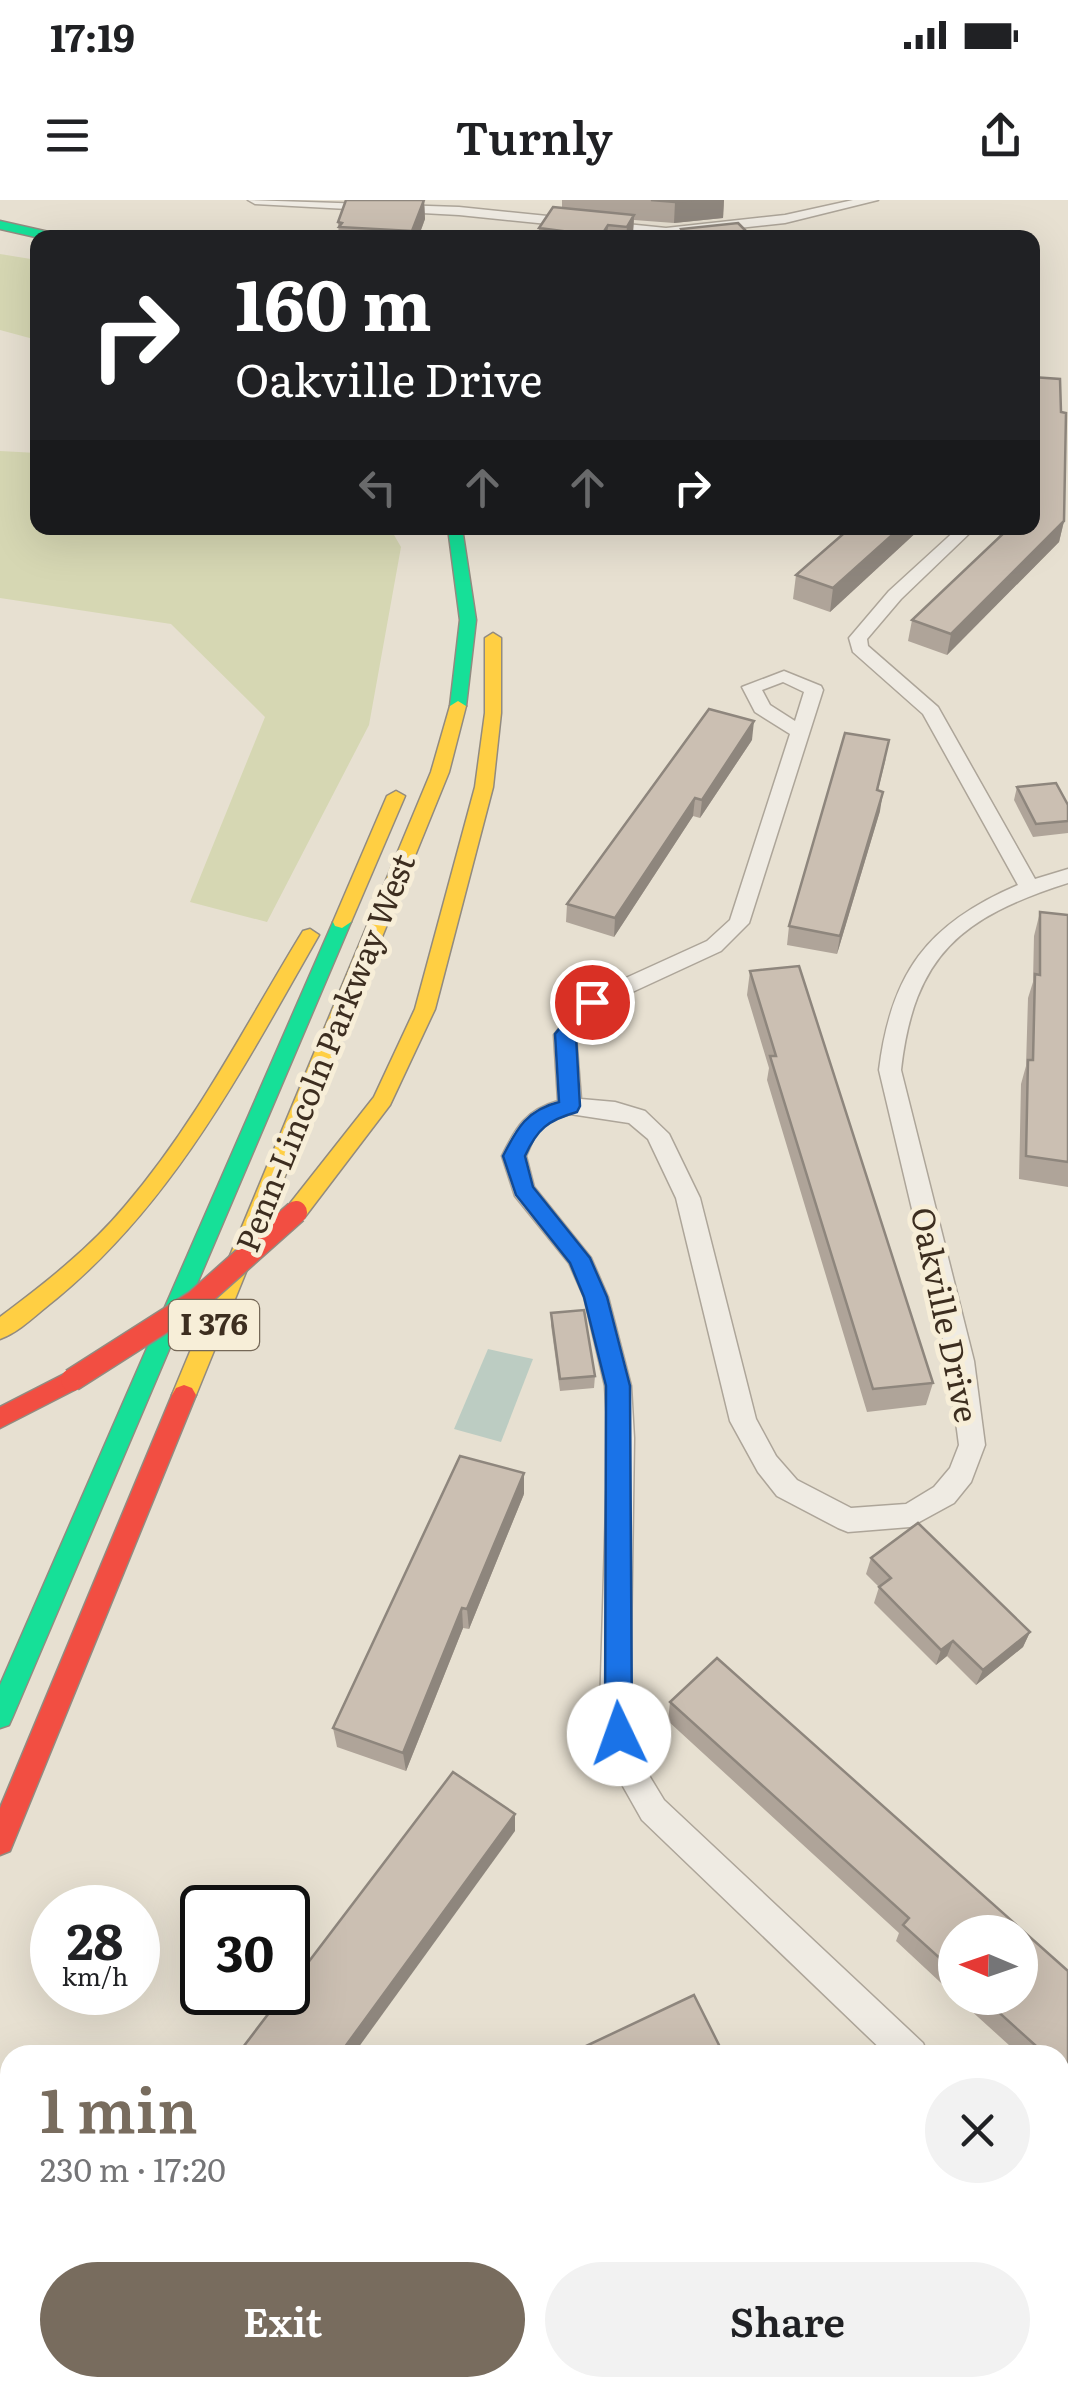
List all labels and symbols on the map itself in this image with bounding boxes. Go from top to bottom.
street label: Penn-Lincoln Parkway West [221,845,425,1258]
pin [550,960,635,1045]
street label: Oakville Drive [901,1202,993,1426]
road number: I 376 [169,1300,259,1350]
position arrow [567,1682,671,1786]
speed limit sign: 30 [180,1885,310,2015]
north arrow [938,1915,1038,2015]

